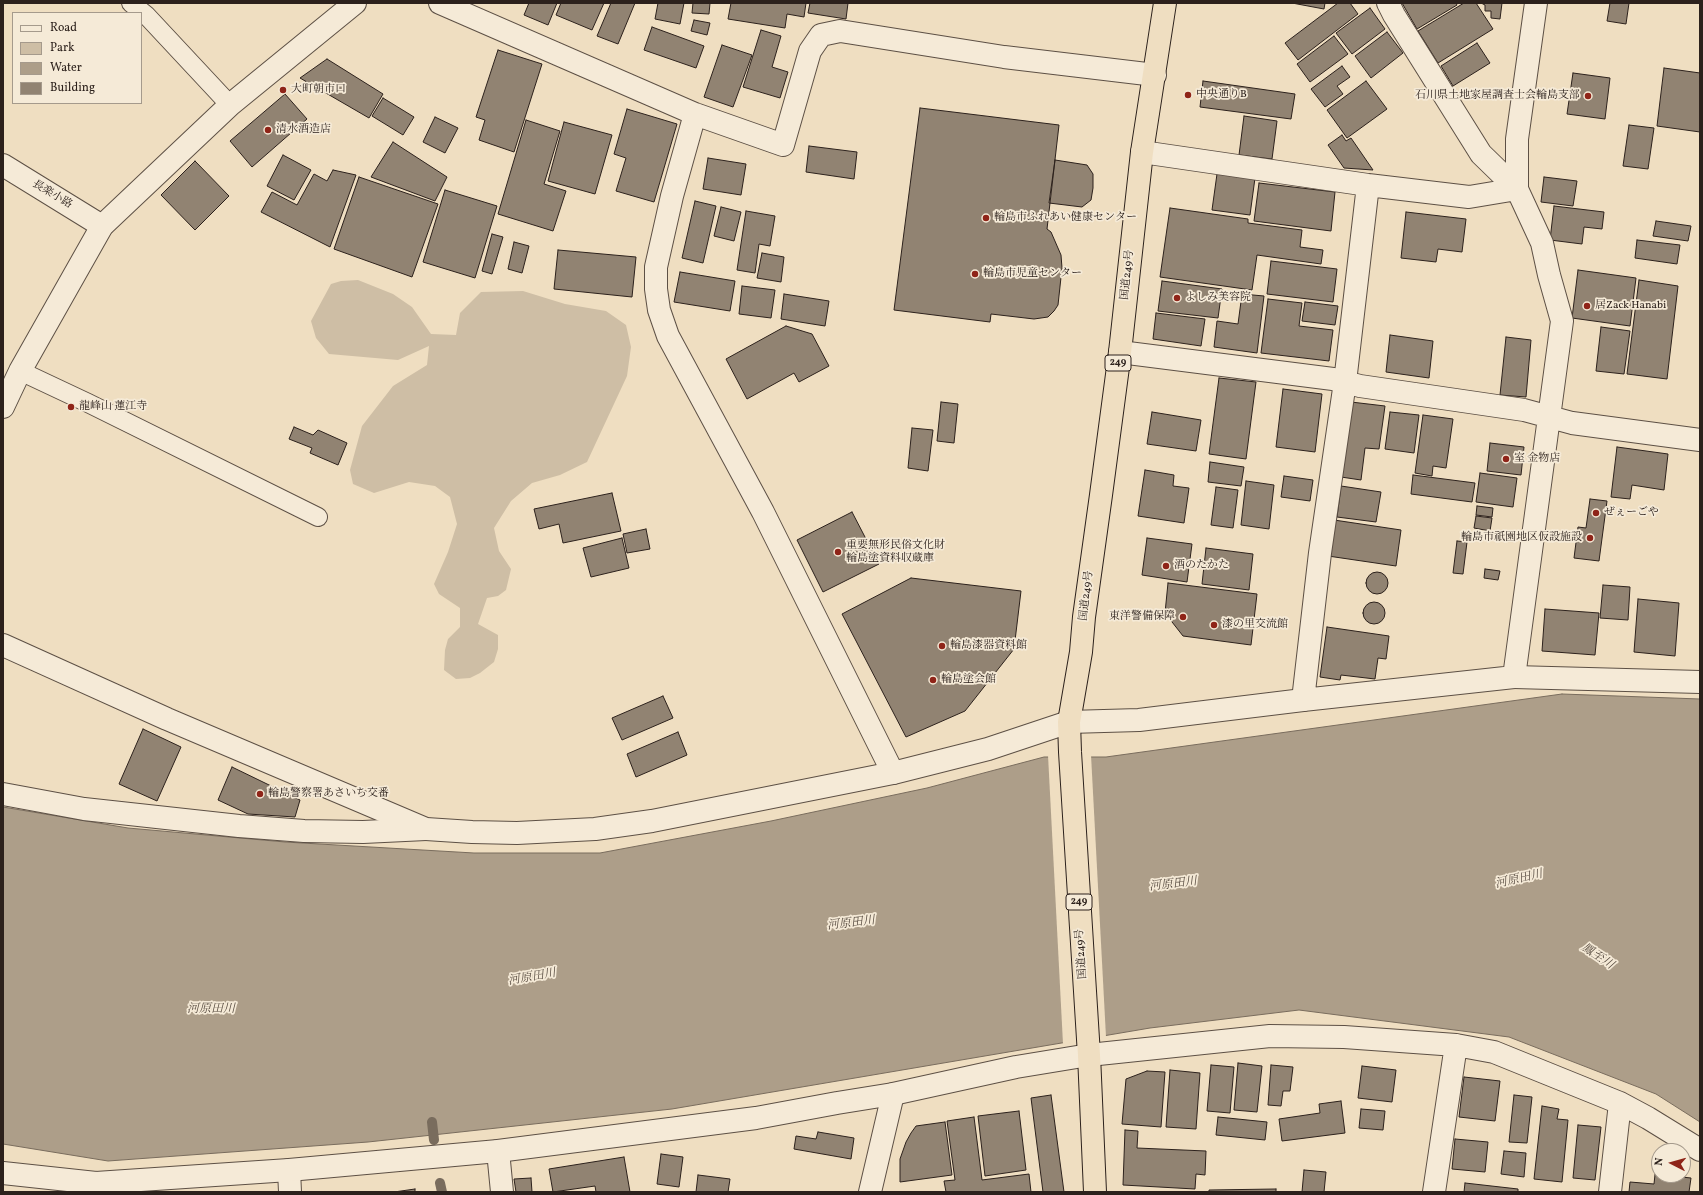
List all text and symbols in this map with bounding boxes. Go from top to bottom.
legend [12,12,142,104]
text: Road [50,20,77,36]
text: Park [50,40,75,56]
text: Water [50,60,82,76]
text: Building [50,80,95,96]
place label: 大町朝市口 [291,83,346,97]
marker: 大町朝市口 [278,85,288,95]
place label: 中央通りB [1196,88,1247,102]
place label: 石川県土地家屋調査士会輪島支部 [1415,89,1580,103]
marker: 中央通りB [1183,90,1193,100]
marker: 石川県土地家屋調査士会輪島支部 [1583,91,1593,101]
place label: 清水酒造店 [276,123,331,137]
marker: 清水酒造店 [263,125,273,135]
street label: 長楽小路 [30,178,74,212]
place label: 輪島市ふれあい健康センター [994,211,1137,225]
marker: 輪島市ふれあい健康センター [981,213,991,223]
street label: 国道249号 [1119,249,1137,301]
place label: 輪島市児童センター [983,267,1082,281]
marker: 輪島市児童センター [970,269,980,279]
place label: よしみ美容院 [1185,291,1251,305]
marker: よしみ美容院 [1172,293,1182,303]
place label: 居Zack Hanabi [1595,299,1666,313]
marker: 居Zack Hanabi [1582,301,1592,311]
road number: 249 [1105,355,1131,371]
place label: 龍峰山 蓮江寺 [79,400,147,414]
marker: 龍峰山 蓮江寺 [66,402,76,412]
place label: 室 金物店 [1514,452,1560,466]
marker: 室 金物店 [1501,454,1511,464]
place label: ぜぇーごや [1604,506,1659,520]
marker: ぜぇーごや [1591,508,1601,518]
place label: 輪島市祇園地区仮設施設 [1461,531,1582,545]
marker: 輪島市祇園地区仮設施設 [1585,533,1595,543]
place label: 重要無形民俗文化財 輪島塗資料収蔵庫 [846,539,945,565]
marker: 重要無形民俗文化財 輪島塗資料収蔵庫 [833,547,843,557]
place label: 酒のたかた [1174,559,1229,573]
marker: 酒のたかた [1161,561,1171,571]
street label: 国道249号 [1077,570,1097,622]
place label: 東洋警備保障 [1109,610,1175,624]
marker: 東洋警備保障 [1178,612,1188,622]
place label: 漆の里交流館 [1222,618,1288,632]
marker: 漆の里交流館 [1209,620,1219,630]
place label: 輪島漆器資料館 [950,639,1027,653]
marker: 輪島漆器資料館 [937,641,947,651]
place label: 輪島塗会館 [941,673,996,687]
marker: 輪島塗会館 [928,675,938,685]
place label: 輪島警察署あさいち交番 [268,787,389,801]
marker: 輪島警察署あさいち交番 [255,789,265,799]
water label: 河原田川 [1494,868,1544,892]
water label: 河原田川 [1148,875,1198,895]
road number: 249 [1066,894,1092,910]
water label: 河原田川 [826,914,876,934]
street label: 国道249号 [1074,928,1090,980]
water label: 鳳至川 [1578,941,1616,973]
water label: 河原田川 [507,967,557,989]
water label: 河原田川 [187,1003,235,1017]
north arrow [1651,1143,1691,1183]
text: N [1652,1157,1667,1167]

